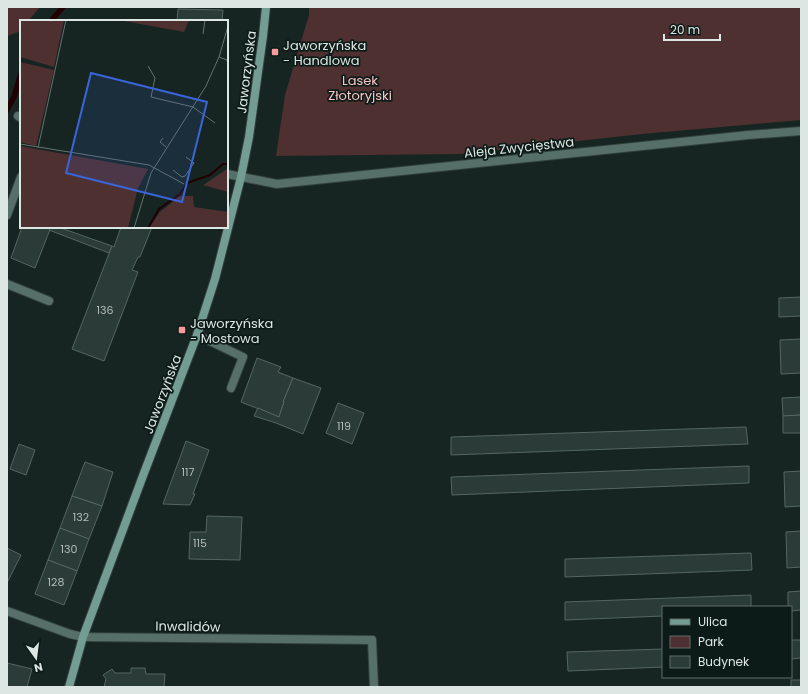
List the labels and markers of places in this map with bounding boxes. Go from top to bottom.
place label: Jaworzyńska - Handlowa [283,36,366,70]
marker: Jaworzyńska - Handlowa [270,47,280,57]
place label: Jaworzyńska - Mostowa [190,314,273,348]
marker: Jaworzyńska - Mostowa [177,325,187,335]

